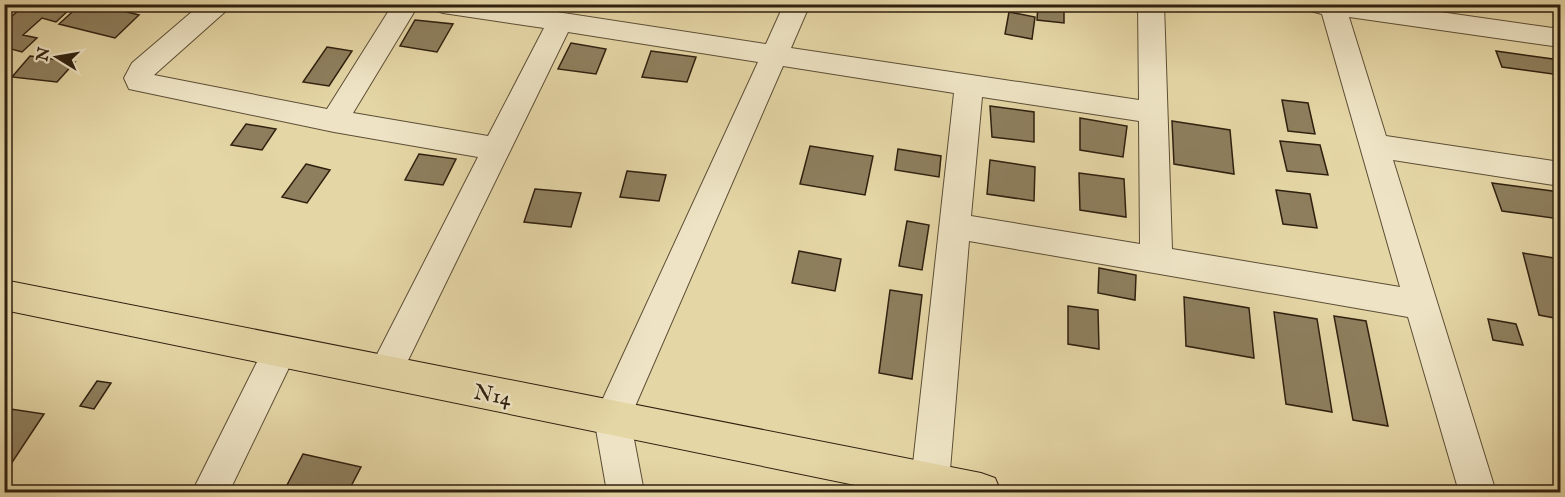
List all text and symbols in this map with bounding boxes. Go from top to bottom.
north arrow [27,27,87,87]
text: N [33,46,55,64]
street label: N14 [471,379,514,413]

